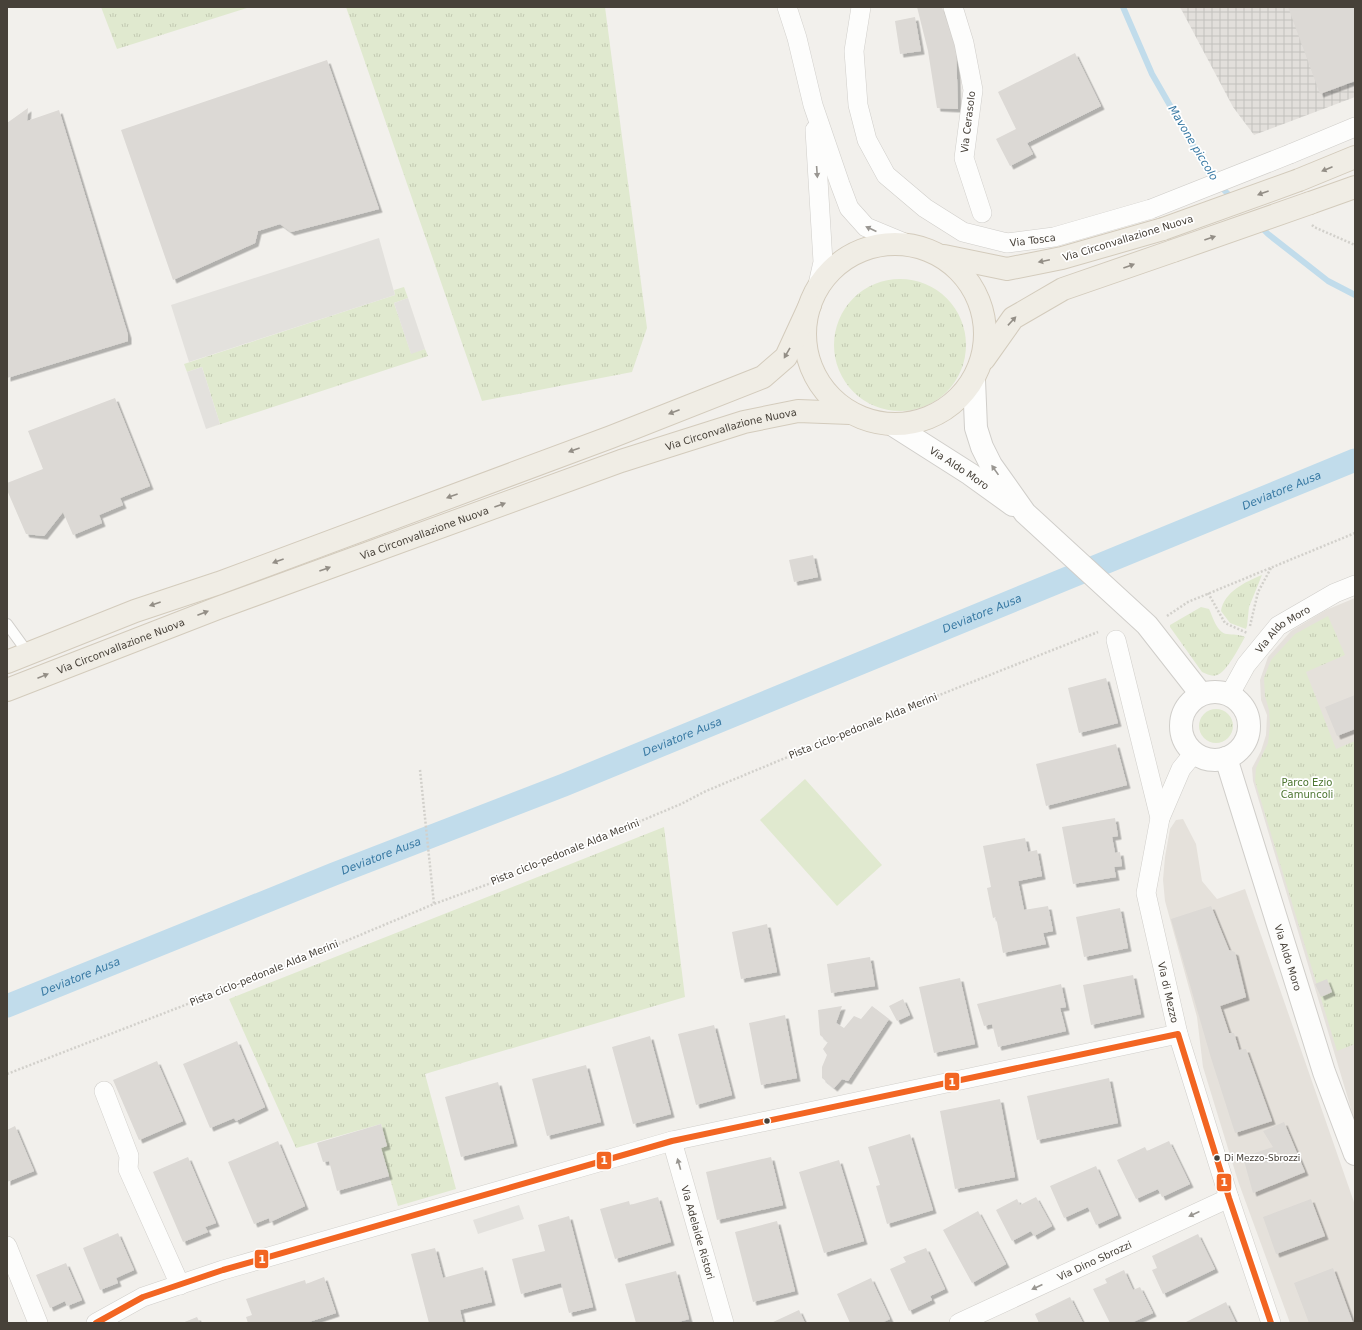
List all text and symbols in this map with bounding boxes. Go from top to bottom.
street label: Via Cerasolo [959,90,977,154]
water label: Mavone piccolo [1165,103,1221,183]
one-way arrow [814,166,821,178]
one-way arrow [1321,166,1333,172]
one-way arrow [1256,191,1268,197]
street label: Via Circonvallazione Nuova [1061,213,1195,263]
one-way arrow [866,226,877,232]
street label: Via Tosca [1009,231,1056,248]
one-way arrow [1204,235,1216,241]
one-way arrow [1038,259,1050,265]
one-way arrow [1123,263,1135,269]
one-way arrow [1008,316,1017,326]
one-way arrow [783,347,790,359]
street label: Via Circonvallazione Nuova [664,406,798,452]
one-way arrow [667,409,679,415]
street label: Via Aldo Moro [928,444,991,491]
one-way arrow [568,448,580,454]
one-way arrow [991,465,999,475]
water label: Deviatore Ausa [1240,468,1323,512]
one-way arrow [446,493,458,499]
one-way arrow [495,502,507,508]
street label: Via Circonvallazione Nuova [359,504,490,561]
one-way arrow [271,558,283,564]
one-way arrow [320,565,332,571]
water label: Deviatore Ausa [940,591,1024,635]
one-way arrow [149,602,161,608]
street label: Via Aldo Moro [1253,603,1312,655]
one-way arrow [198,610,210,616]
street label: Via Circonvallazione Nuova [55,616,186,676]
one-way arrow [38,672,50,678]
street label: Pista ciclo-pedonale Alda Merini [787,691,939,761]
water label: Deviatore Ausa [641,714,724,759]
park label: Parco Ezio Camuncoli [1281,777,1333,800]
street label: Pista ciclo-pedonale Alda Merini [489,817,641,887]
water label: Deviatore Ausa [339,834,423,877]
street label: Via Aldo Moro [1273,923,1304,992]
street label: Pista ciclo-pedonale Alda Merini [188,938,340,1008]
water label: Deviatore Ausa [39,954,122,998]
street label: Via di Mezzo [1156,961,1181,1024]
line badge: 1 [944,1072,960,1091]
text: 1 [948,1076,956,1089]
unlabelled marker [762,1116,772,1126]
line badge: 1 [596,1151,612,1170]
marker: Di Mezzo-Sbrozzi [1212,1153,1222,1163]
place label: Di Mezzo-Sbrozzi [1224,1153,1300,1163]
text: 1 [600,1154,608,1167]
one-way arrow [676,1158,682,1170]
line badge: 1 [1216,1173,1232,1192]
text: 1 [1220,1176,1228,1189]
street label: Via Adelaide Ristori [679,1184,717,1281]
one-way arrow [1188,1211,1199,1217]
street label: Via Dino Sbrozzi [1055,1238,1133,1282]
line badge: 1 [254,1249,269,1269]
text: 1 [258,1253,266,1266]
one-way arrow [1032,1284,1043,1290]

